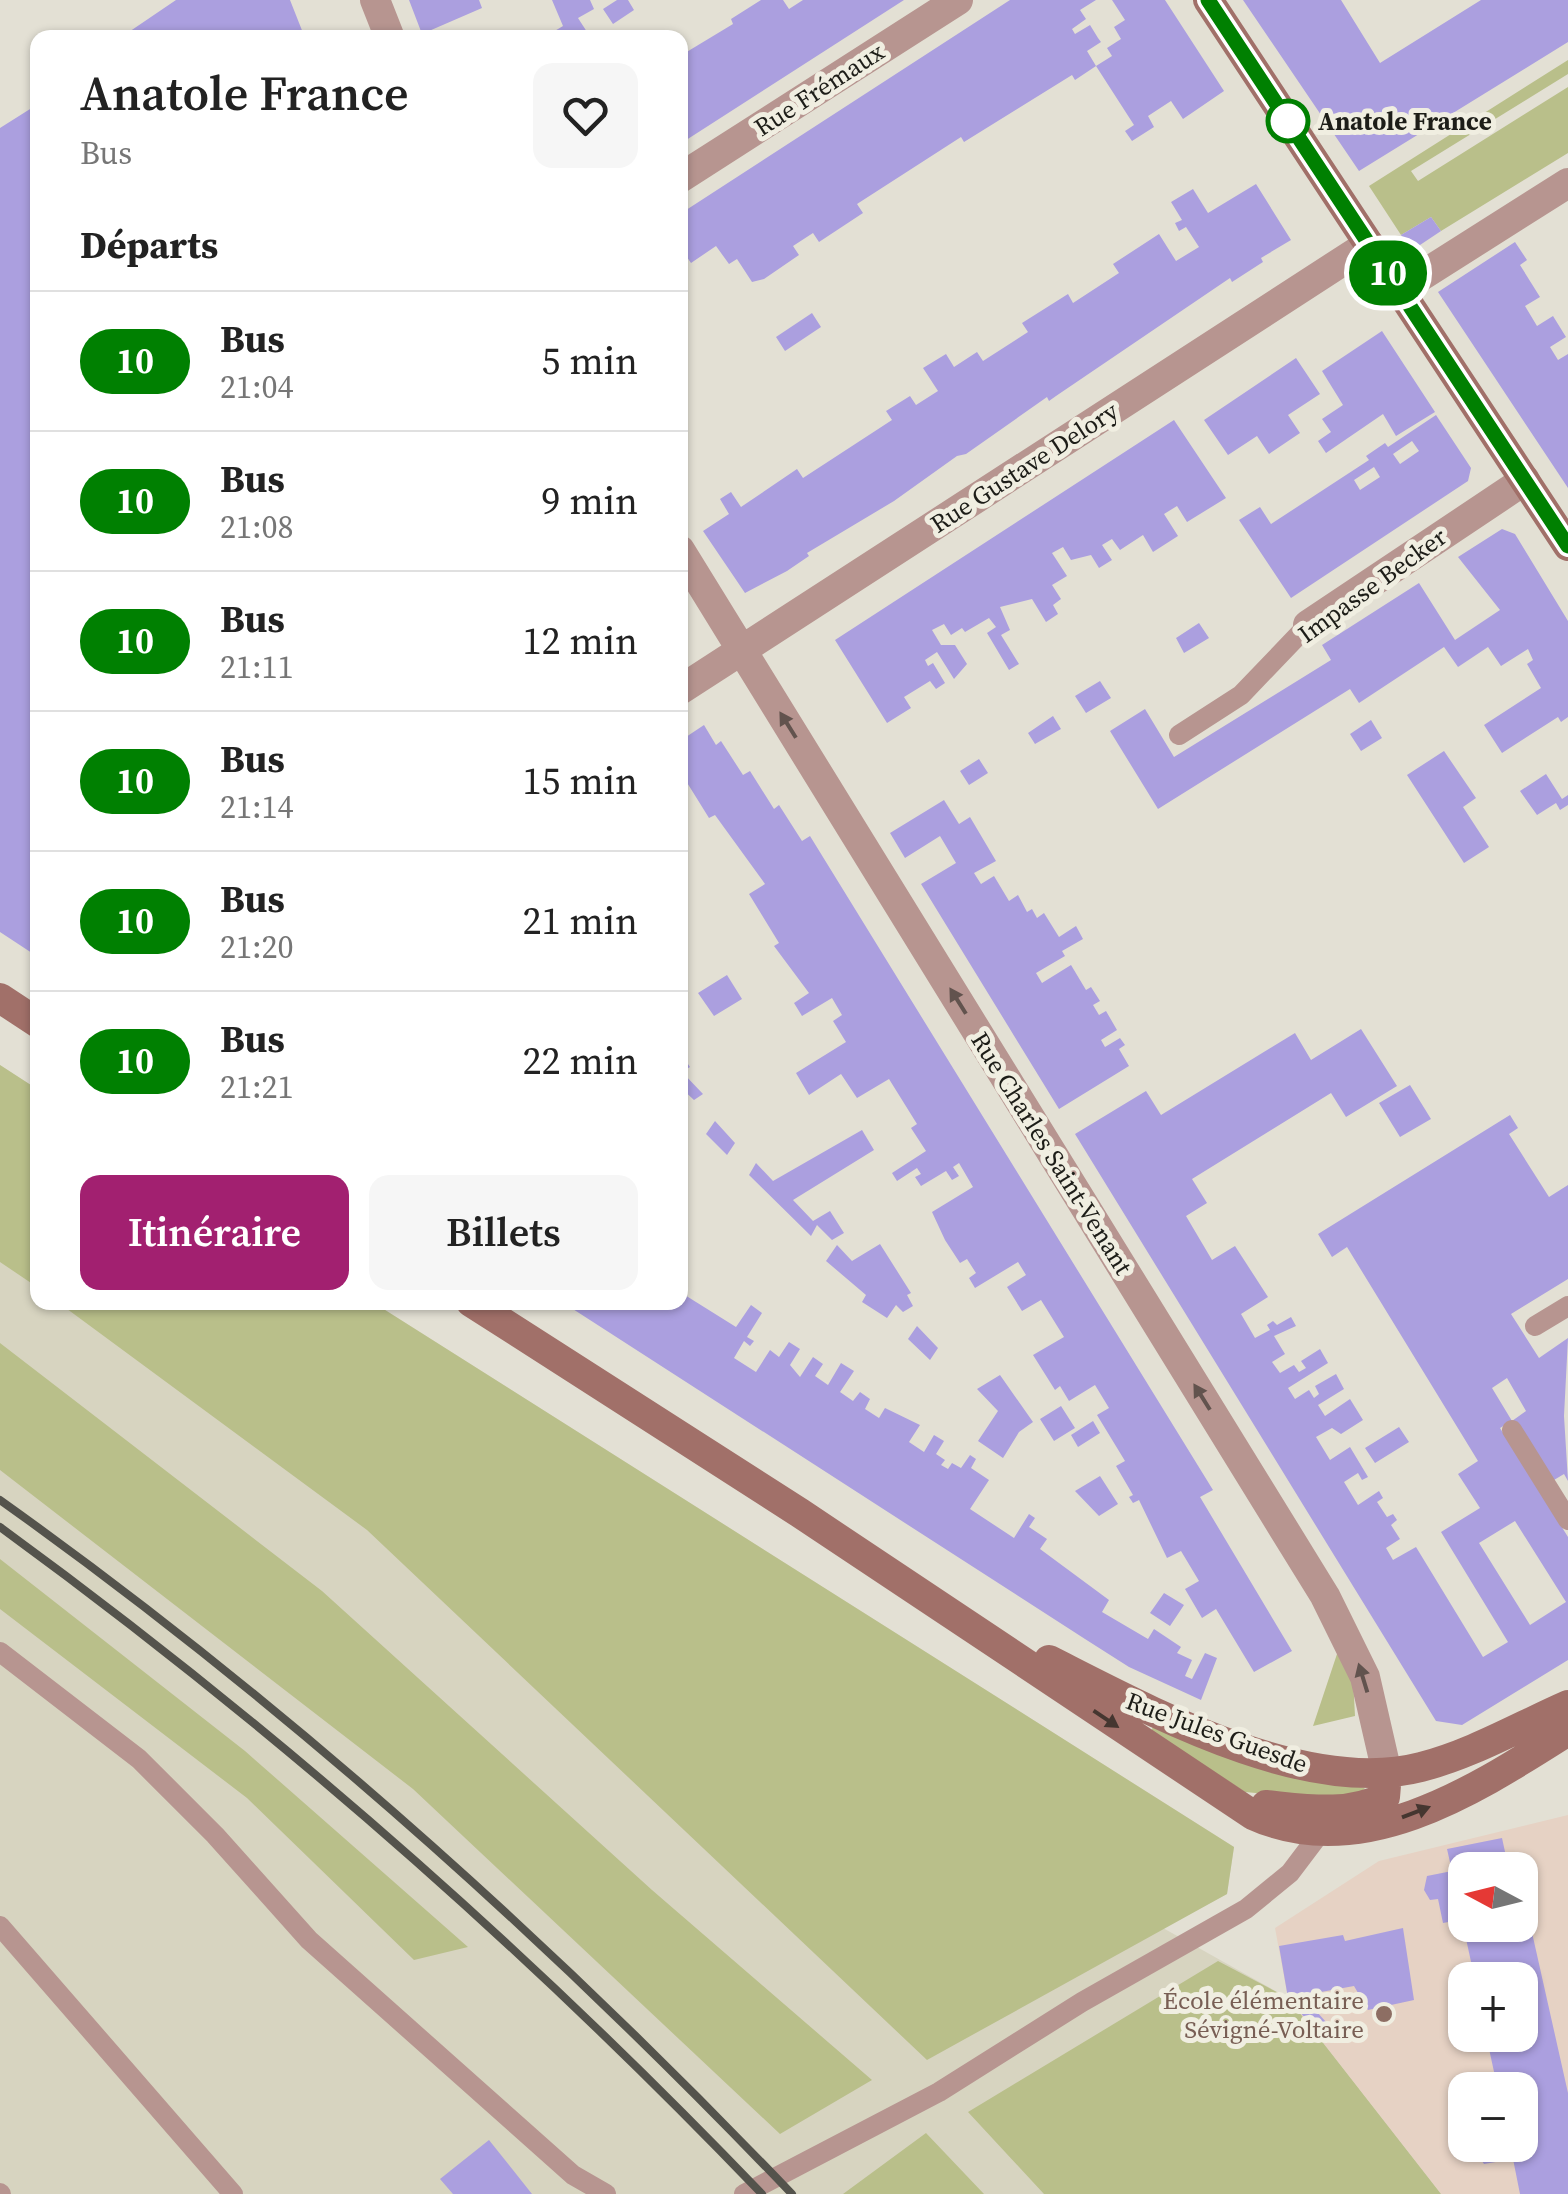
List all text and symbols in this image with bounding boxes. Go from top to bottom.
street label: Rue Frémaux [747,34,891,144]
text: Anatole France [80,60,409,126]
button: heart [533,63,638,168]
marker: Anatole France [1267,100,1309,142]
place label: Anatole France [1318,104,1492,138]
text: Bus [80,131,132,175]
text: Départs [80,219,218,271]
line badge: 10 [1343,240,1433,306]
text: 10 [1369,249,1407,297]
text: Bus [220,313,285,365]
text: 5 min [542,335,638,387]
text: 10 [116,337,154,385]
text: 21:04 [220,365,294,409]
street label: Rue Gustave Delory [924,393,1125,540]
text: Bus [220,453,285,505]
text: 9 min [542,475,638,527]
text: 10 [116,477,154,525]
text: 21:08 [220,505,294,549]
street label: Impasse Becker [1291,519,1453,650]
text: Bus [220,593,285,645]
text: 12 min [523,615,638,667]
text: 10 [116,617,154,665]
text: 21:11 [220,645,294,689]
one-way arrow [779,711,797,739]
text: Bus [220,733,285,785]
text: 15 min [523,755,638,807]
text: 10 [116,757,154,805]
text: 21:14 [220,785,294,829]
text: Bus [220,873,285,925]
text: 21 min [523,895,638,947]
text: 10 [116,897,154,945]
text: 21:20 [220,925,294,969]
one-way arrow [950,987,967,1015]
text: Bus [220,1013,285,1065]
street label: Rue Charles Saint-Venant [963,1025,1141,1282]
text: 22 min [523,1035,638,1087]
text: 10 [116,1037,154,1085]
text: 21:21 [220,1065,294,1109]
button: Itinéraire [80,1175,349,1290]
button: Billets [369,1175,638,1290]
one-way arrow [1194,1383,1212,1411]
one-way arrow [1355,1663,1370,1693]
street label: Rue Jules Guesde [1122,1683,1312,1781]
one-way arrow [1093,1709,1120,1728]
one-way arrow [1401,1804,1431,1820]
north arrow [1448,1852,1538,1942]
map controls [1448,1852,1538,2162]
button: + [1448,1962,1538,2052]
place label: École élémentaire Sévigné-Voltaire [1163,1983,1364,2046]
marker: École élémentaire Sévigné-Voltaire [1373,2003,1395,2025]
button: − [1448,2072,1538,2162]

